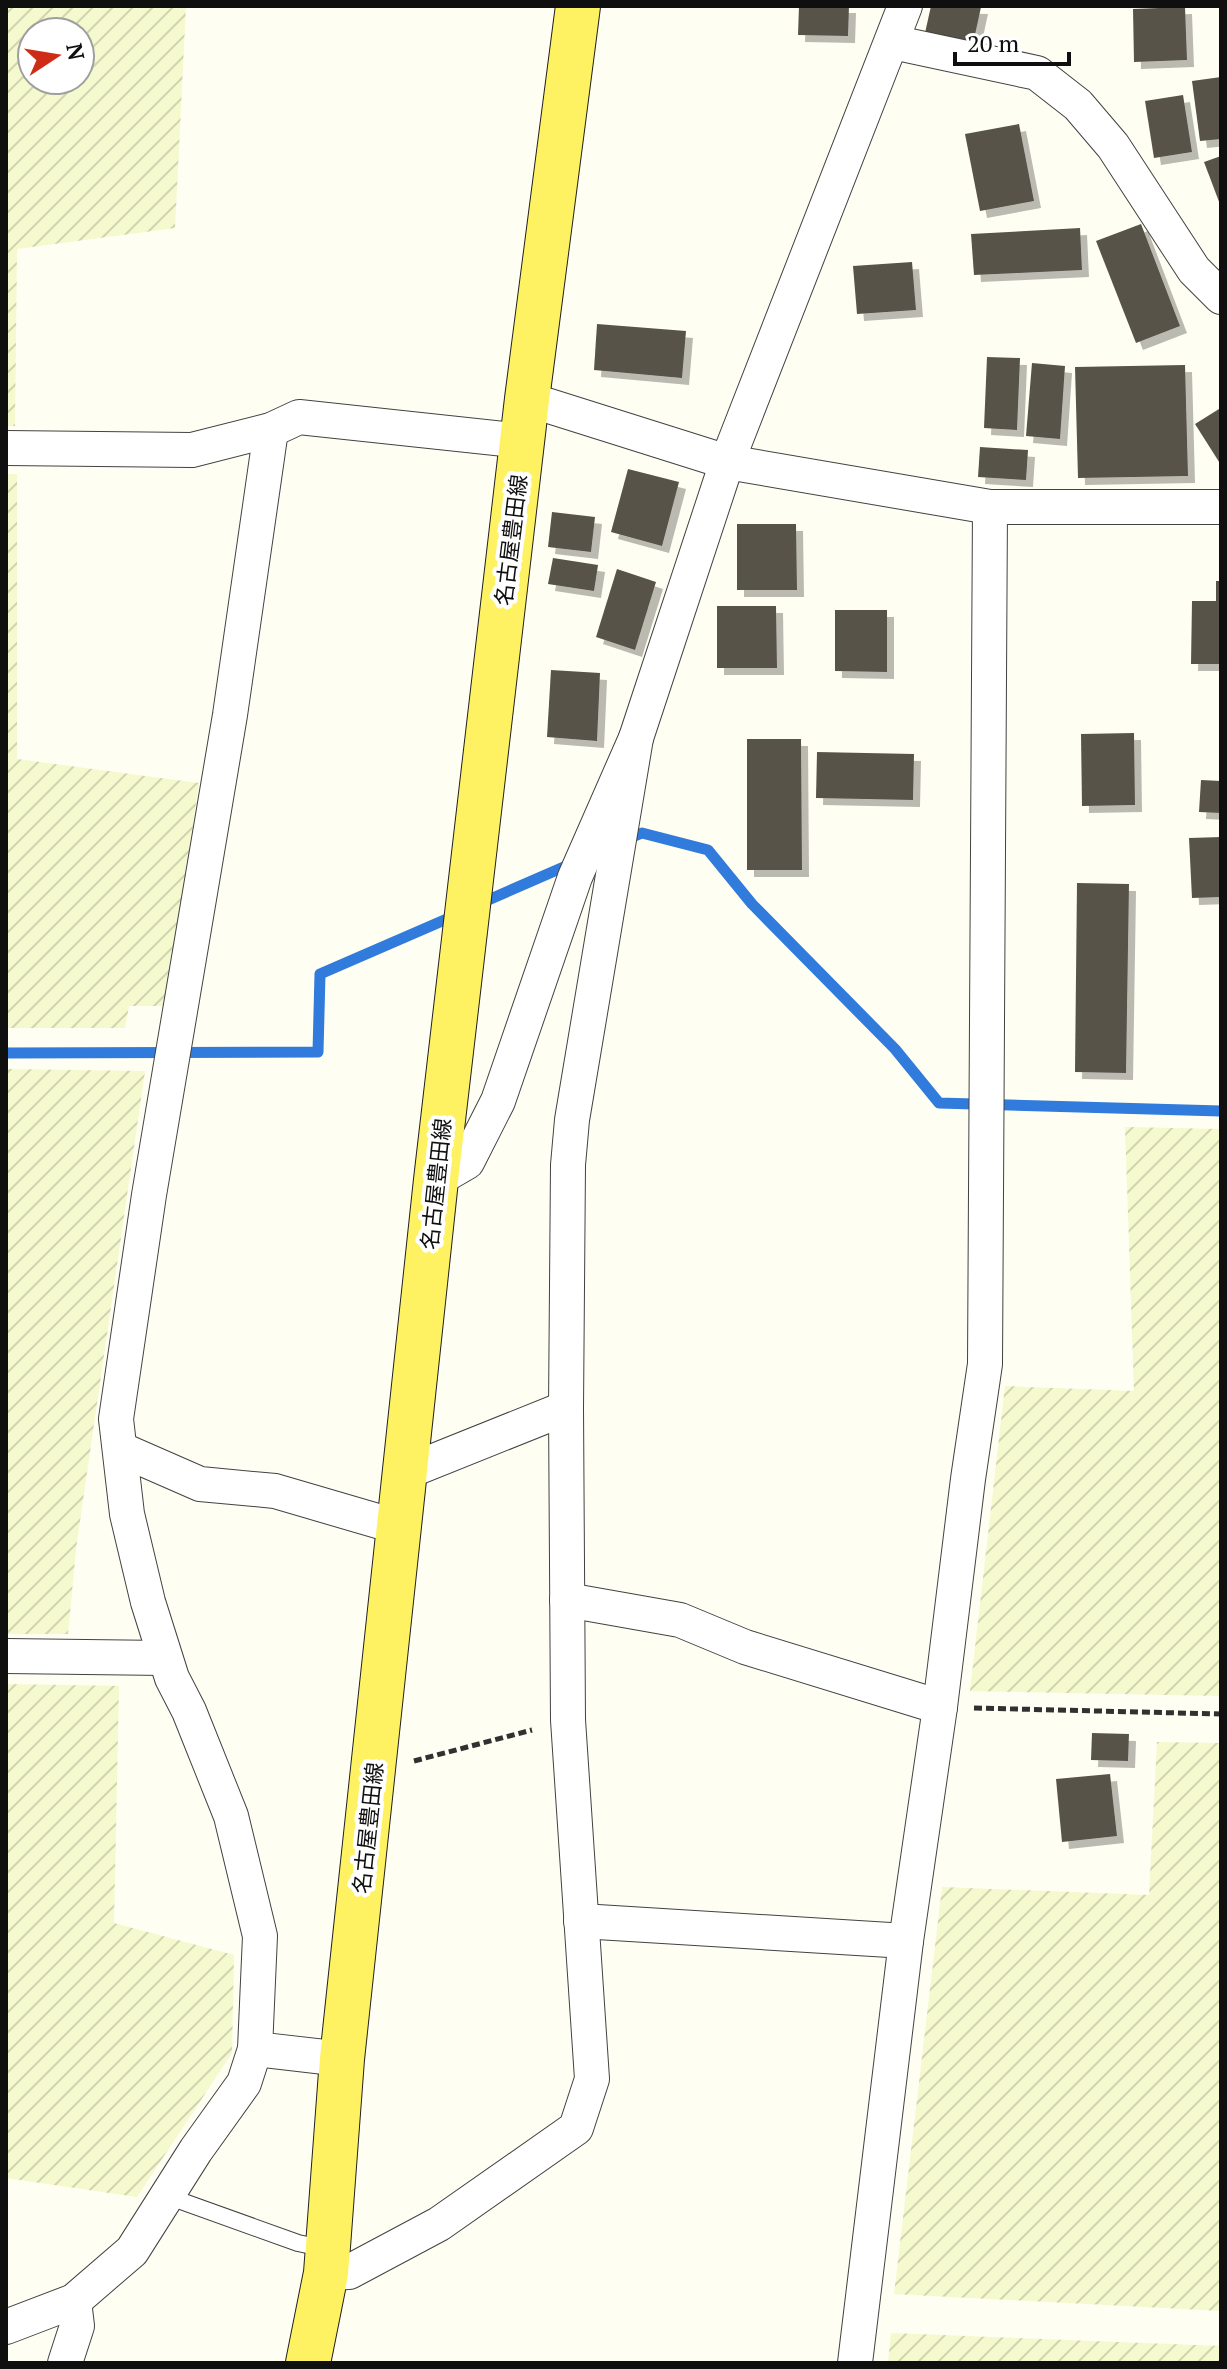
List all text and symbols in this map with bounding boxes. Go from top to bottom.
north arrow [16,16,96,96]
scale bar [955,16,1069,66]
text: 20 m [967,27,1019,59]
text: N [60,41,92,63]
street label: 名古屋豊田線 [488,473,533,607]
street label: 名古屋豊田線 [414,1117,457,1251]
street label: 名古屋豊田線 [346,1761,389,1895]

